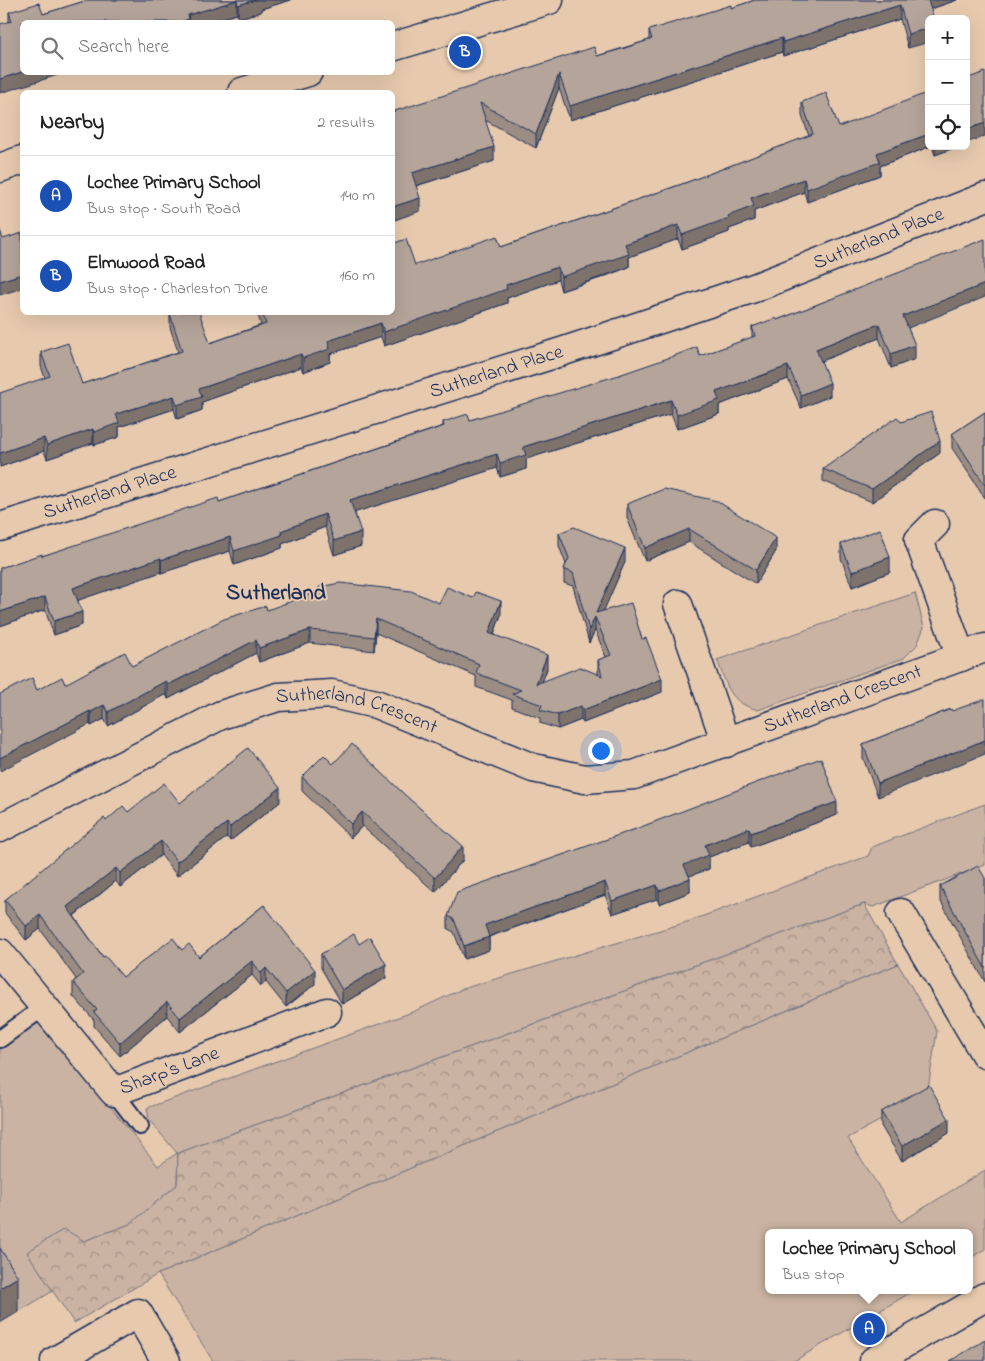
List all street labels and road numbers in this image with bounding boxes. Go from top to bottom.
street label: Sutherland Place [809,200,948,278]
street label: Sutherland Place [426,338,567,407]
street label: Sutherland Place [39,458,180,527]
street label: Sutherland Crescent [759,657,926,741]
street label: Sutherland Crescent [275,680,442,742]
street label: Sharp's Lane [115,1039,224,1103]

